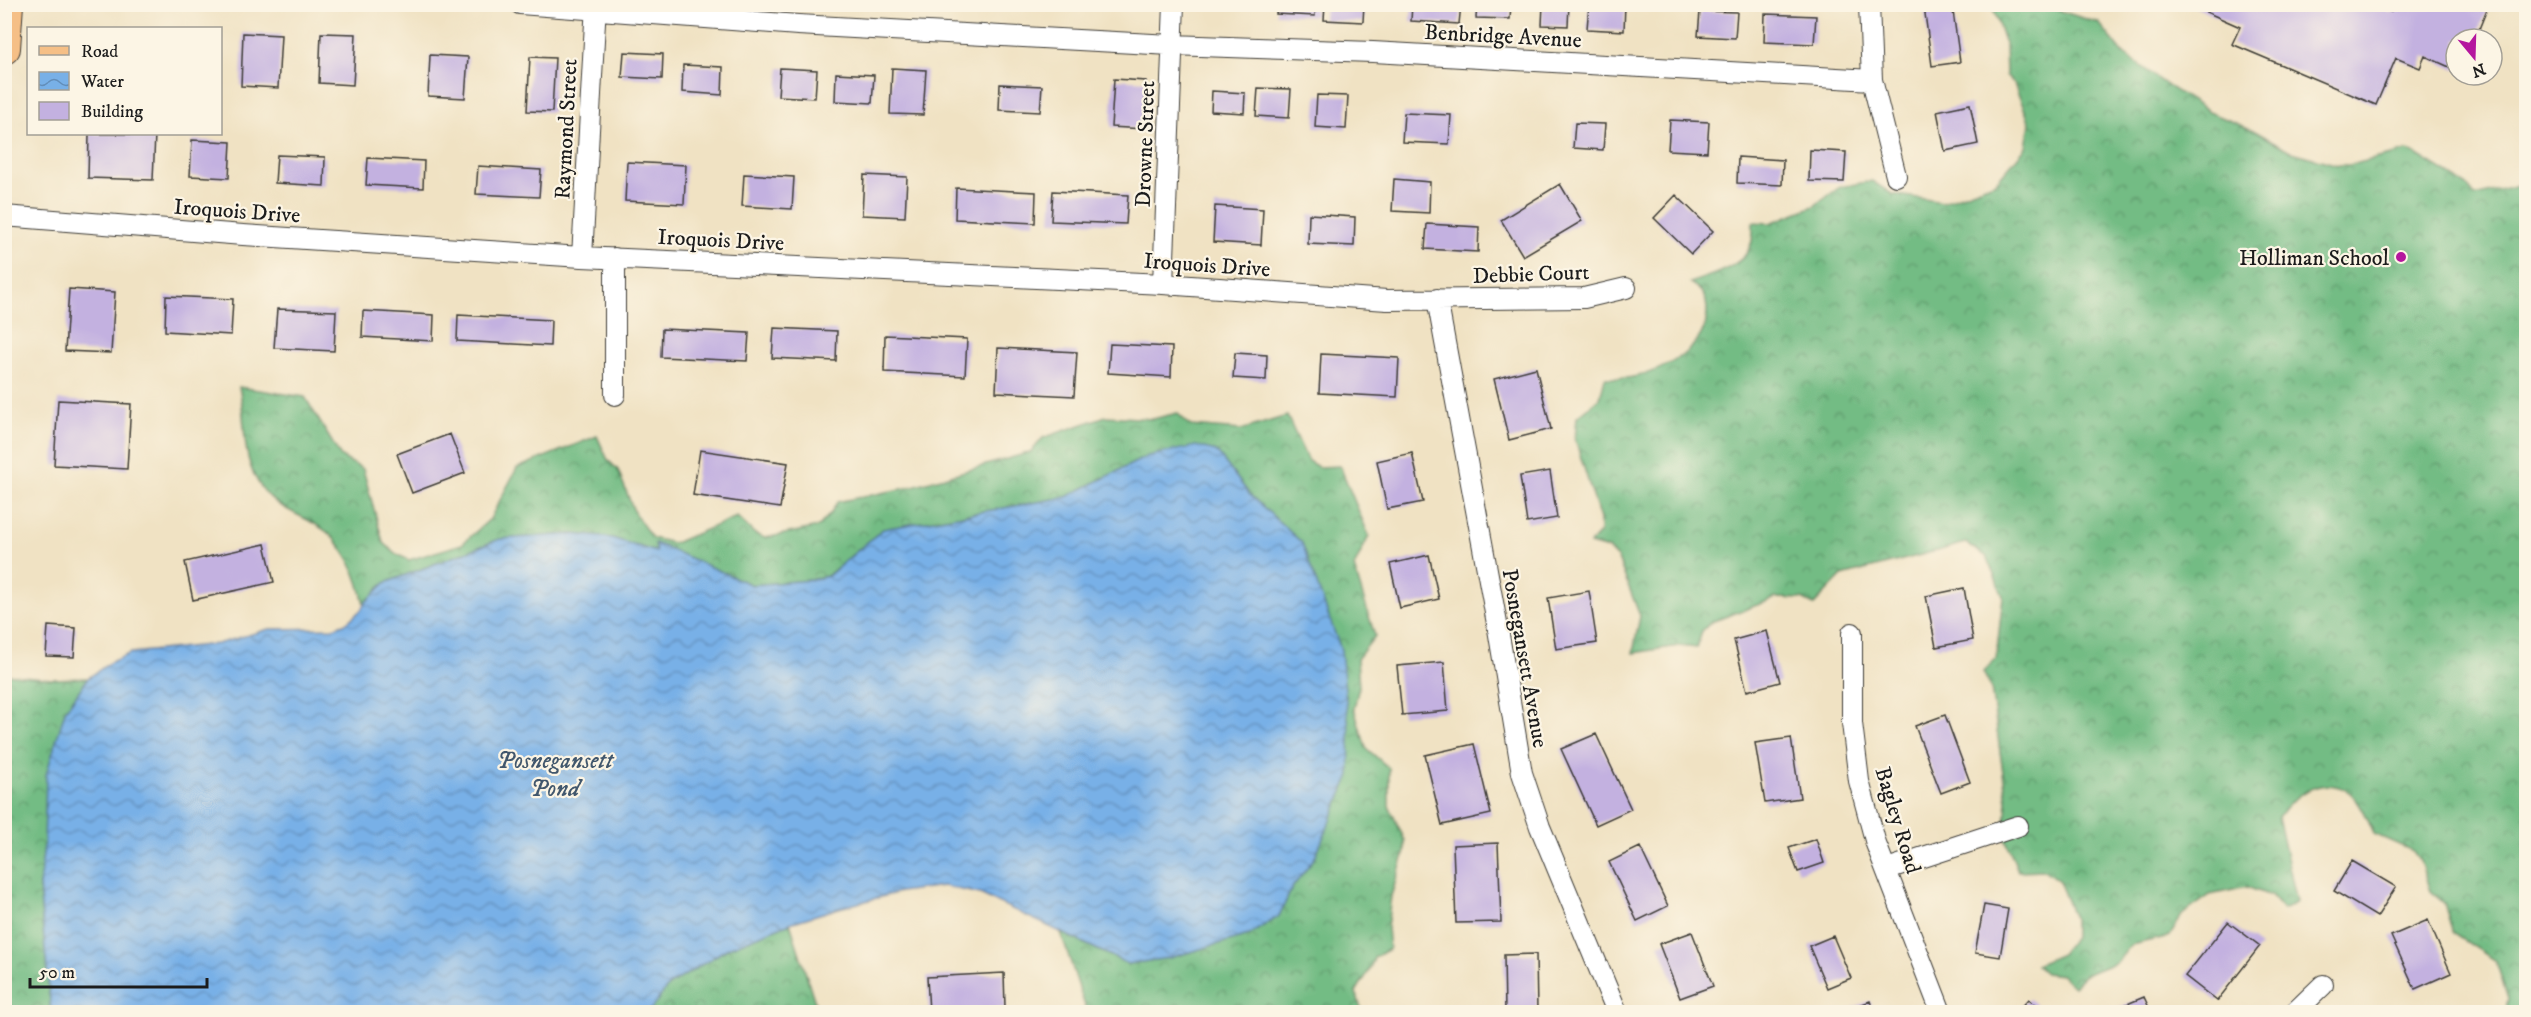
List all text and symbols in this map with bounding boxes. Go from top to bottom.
street label: Benbridge Avenue [1424,19,1582,54]
legend [27,27,222,135]
north arrow [2444,27,2504,87]
text: Road [81,41,118,63]
street label: Raymond Street [549,58,584,200]
text: N [2469,59,2488,82]
text: Water [80,71,124,93]
street label: Drowne Street [1130,80,1161,208]
text: Building [81,101,143,123]
street label: Iroquois Drive [173,194,301,229]
street label: Iroquois Drive [657,224,785,257]
place label: Holliman School [2239,245,2389,272]
street label: Iroquois Drive [1143,248,1271,283]
marker: Holliman School [2394,250,2408,264]
street label: Debbie Court [1472,259,1590,290]
street label: Posnegansett Avenue [1495,567,1554,750]
water label: Posnegansett Pond [497,746,615,804]
street label: Bagley Road [1869,764,1927,877]
scale bar [30,951,207,989]
text: 50 m [39,962,75,984]

